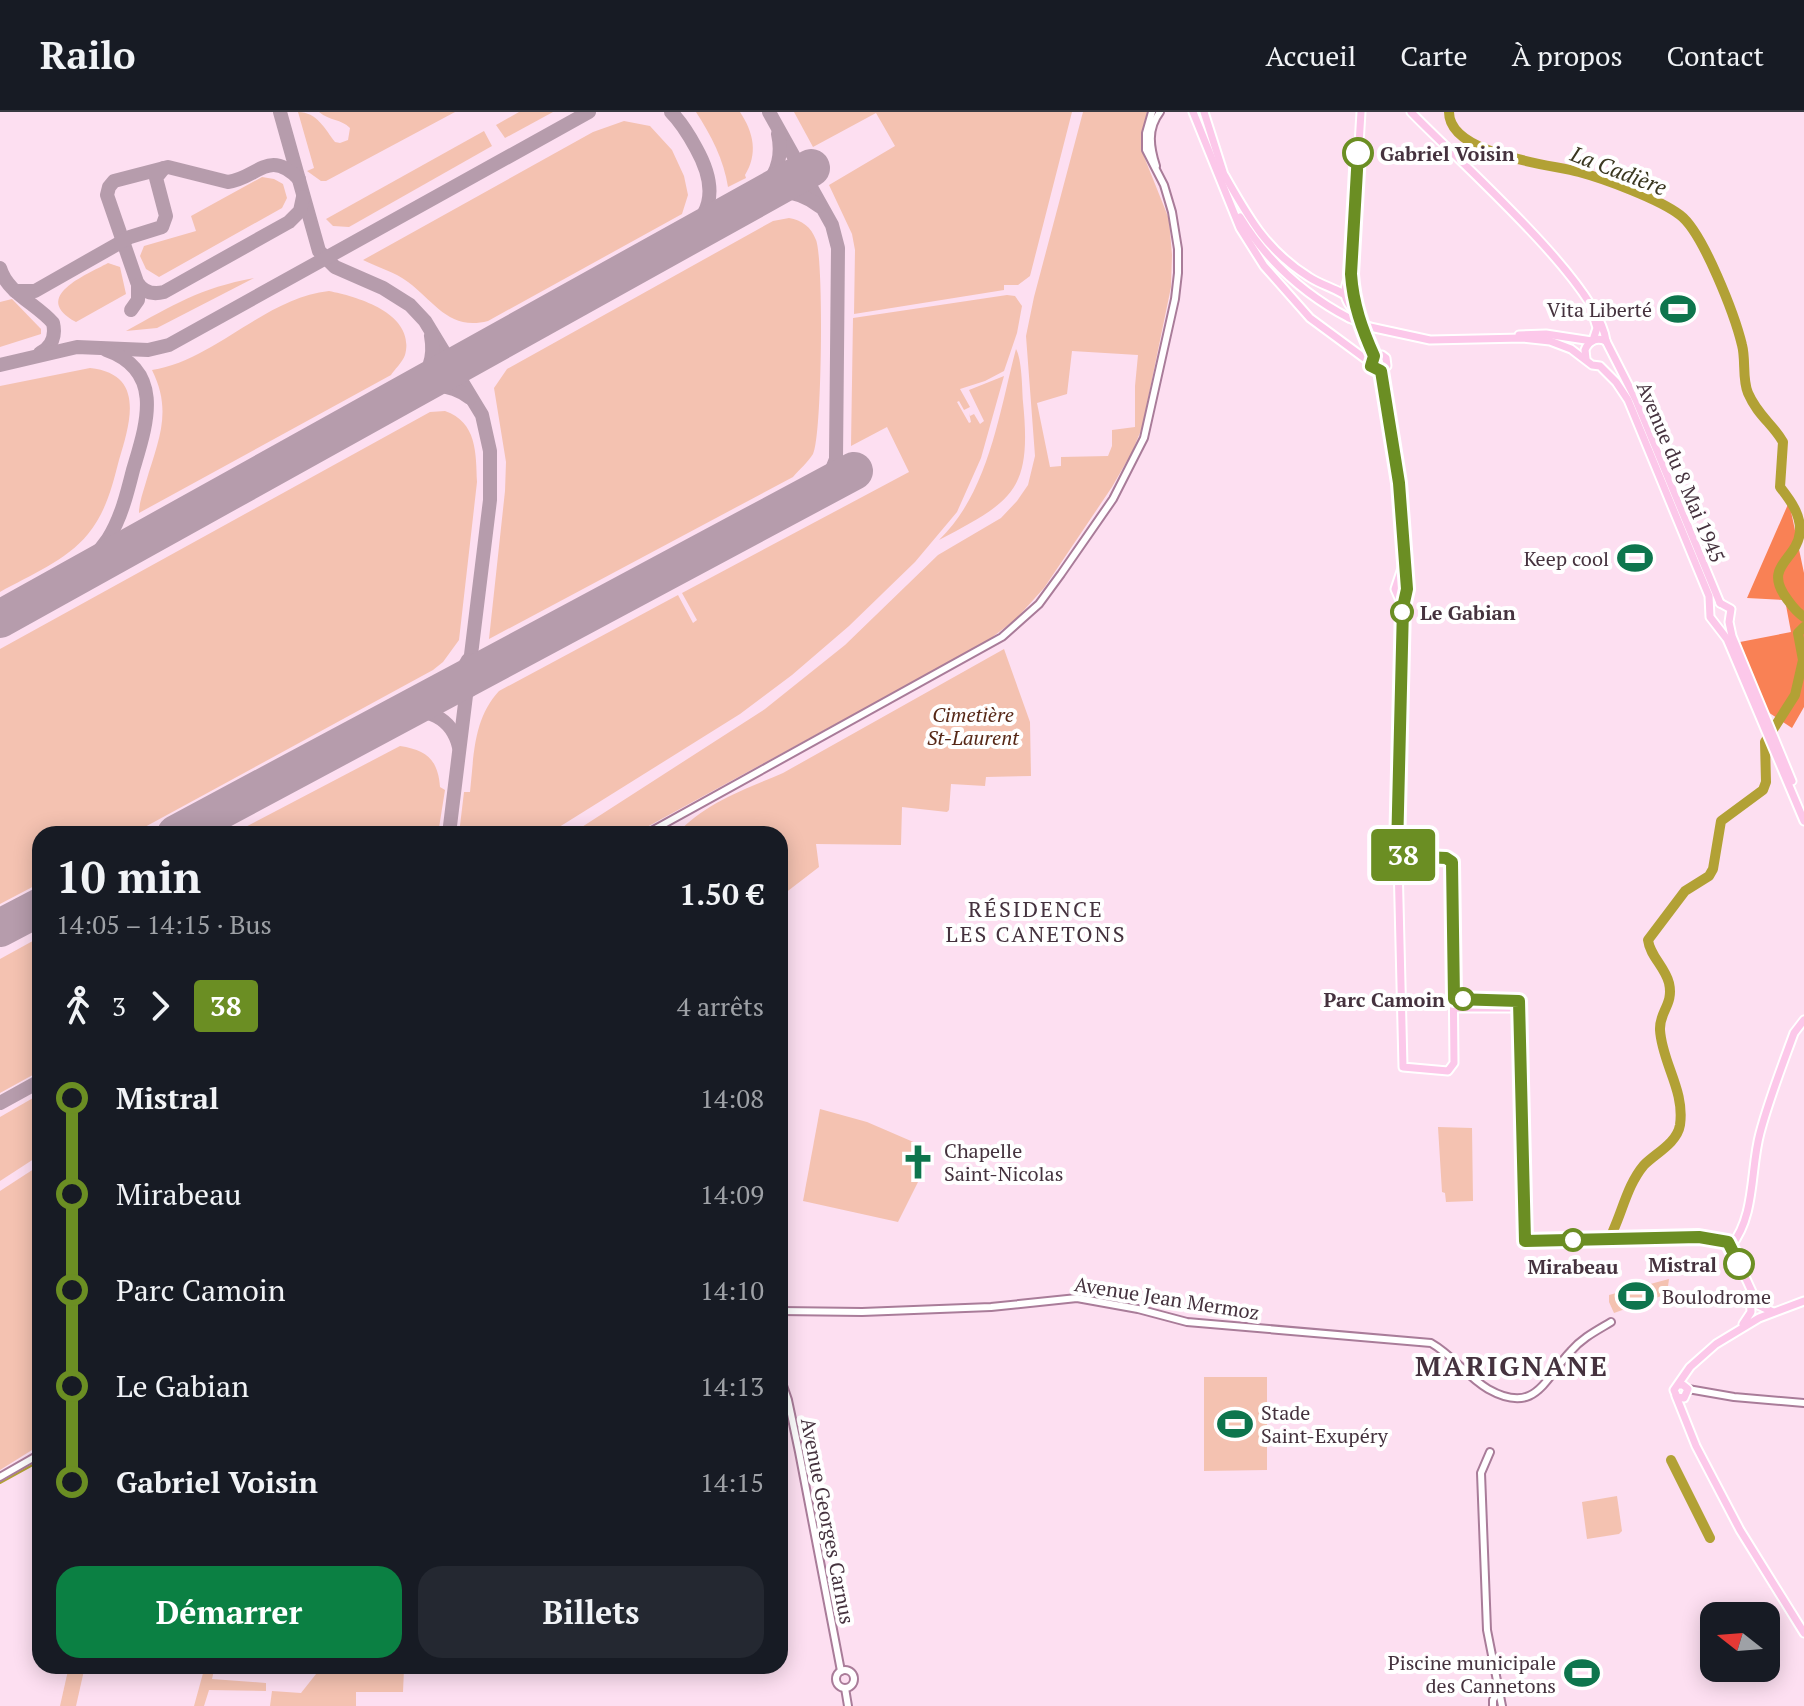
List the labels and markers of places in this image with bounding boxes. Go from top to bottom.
marker: Gabriel Voisin [1343,138,1373,168]
place label: Gabriel Voisin [1380,140,1515,167]
sports icon: Vita Liberté [1659,290,1697,328]
place label: Vita Liberté [1547,296,1652,323]
sports icon: Keep cool [1616,539,1654,577]
place label: Keep cool [1524,545,1609,572]
place label: Le Gabian [1420,599,1516,626]
marker: Le Gabian [1391,601,1413,623]
place label: Parc Camoin [1323,986,1445,1013]
marker: Parc Camoin [1452,988,1474,1010]
place label: Chapelle Saint-Nicolas [944,1137,1063,1187]
church icon: Chapelle Saint-Nicolas [899,1143,937,1181]
marker: Mirabeau [1562,1229,1584,1251]
marker: Mistral [1724,1249,1754,1279]
place label: Mistral [1648,1251,1717,1278]
place label: Mirabeau [1527,1253,1619,1280]
sports icon: Boulodrome [1617,1277,1655,1315]
place label: Boulodrome [1662,1283,1771,1310]
place label: Stade Saint-Exupéry [1261,1399,1389,1449]
sports icon: Stade Saint-Exupéry [1216,1405,1254,1443]
place label: Piscine municipale des Cannetons [1388,1649,1556,1699]
sports icon: Piscine municipale des Cannetons [1563,1654,1601,1692]

